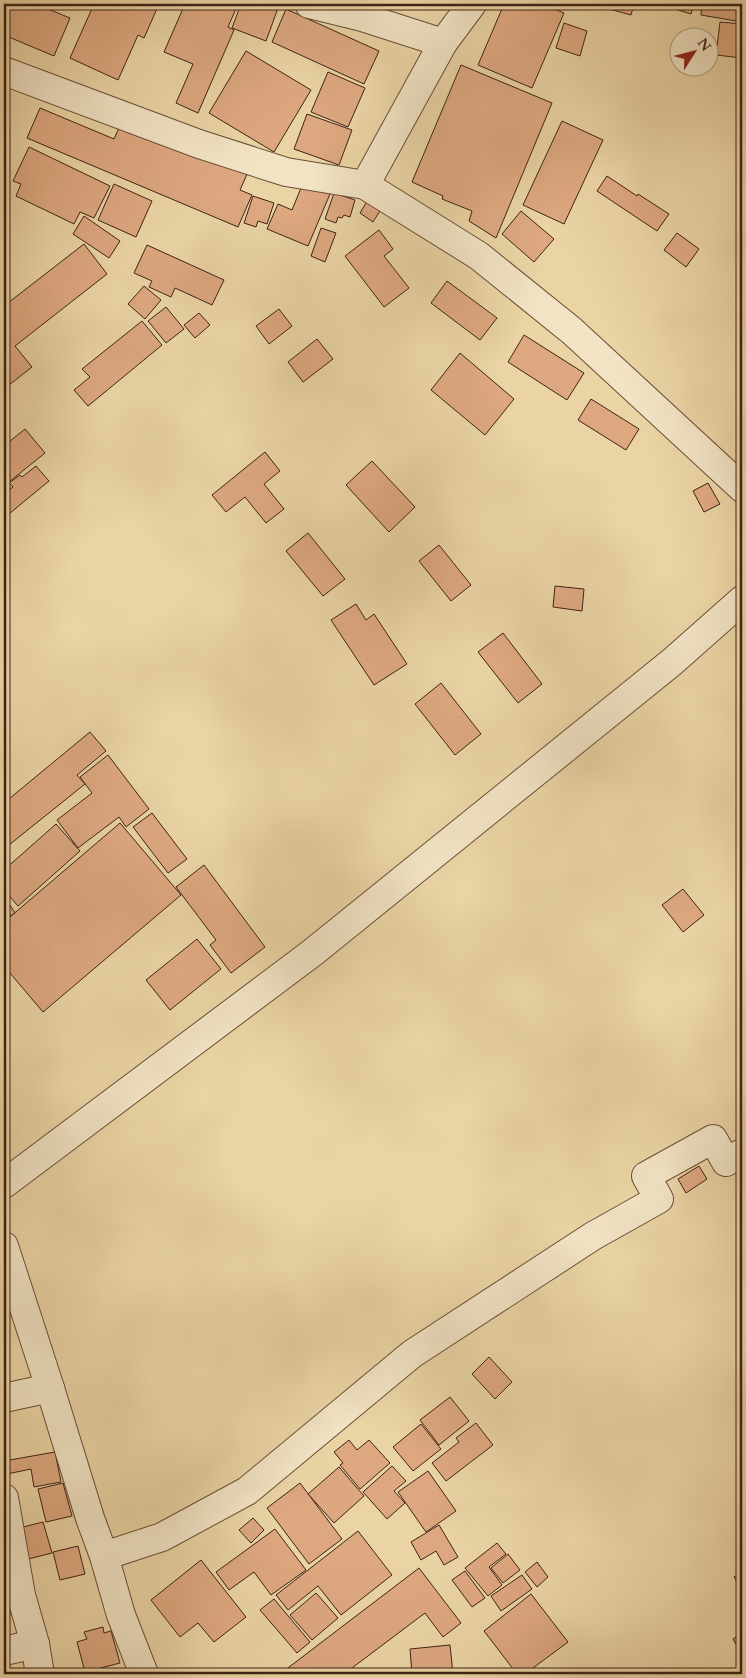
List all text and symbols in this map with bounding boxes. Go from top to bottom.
north arrow [668,28,718,78]
text: N [693,34,715,55]

